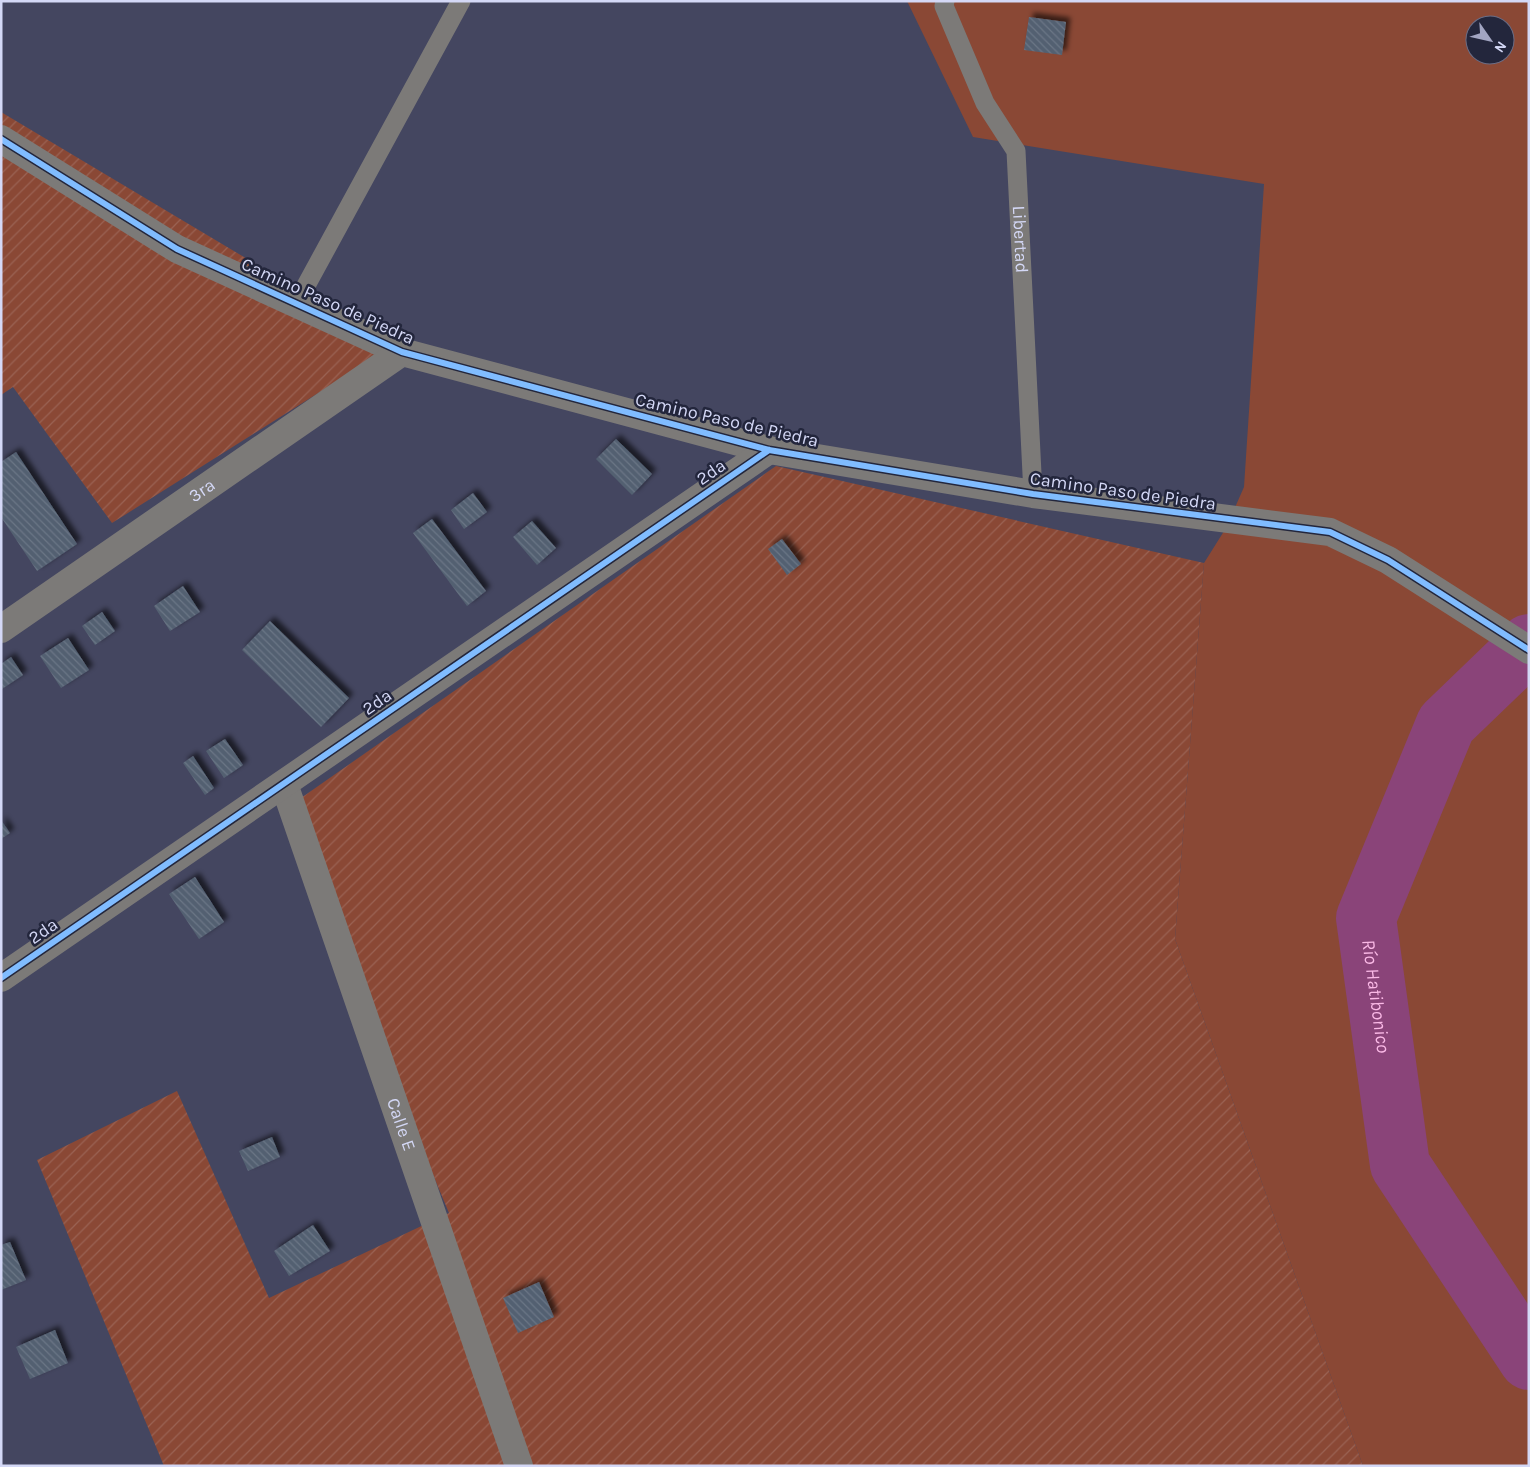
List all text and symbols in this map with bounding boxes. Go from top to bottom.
north arrow [1465,15,1515,65]
text: N [1491,38,1510,56]
street label: Libertad [1008,205,1033,274]
street label: Camino Paso de Piedra [238,253,418,349]
street label: Camino Paso de Piedra [633,388,821,452]
street label: 2da [692,454,730,490]
street label: Camino Paso de Piedra [1029,467,1217,515]
street label: 3ra [184,474,219,507]
street label: 2da [358,684,396,720]
street label: 2da [24,913,62,949]
water label: Río Hatibonico [1357,938,1395,1055]
street label: Calle E [382,1095,421,1154]

